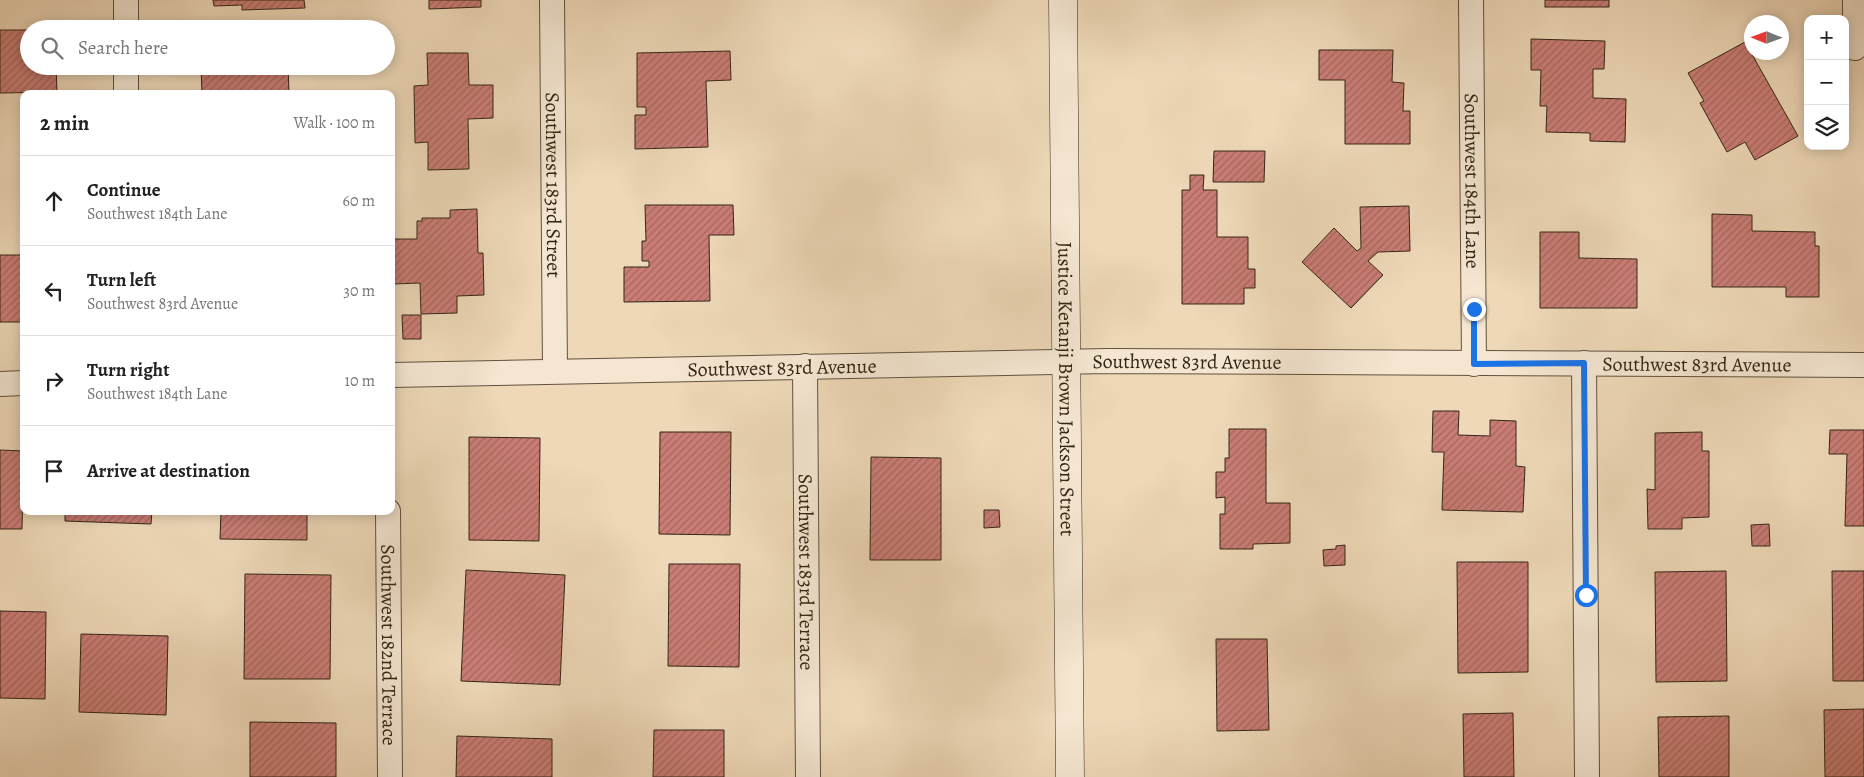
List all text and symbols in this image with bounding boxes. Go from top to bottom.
north arrow [1744,15,1789,60]
map controls [1804,15,1849,150]
button: + [1804,15,1849,60]
search box [20,20,395,75]
icon: search [38,34,66,62]
text: Search here [78,35,168,61]
button: − [1804,60,1849,105]
street label: Southwest 183rd Street [539,92,567,278]
street label: Southwest 184th Lane [1458,93,1486,269]
button: layers [1804,105,1849,150]
text: 2 min [40,109,89,137]
text: Walk · 100 m [294,112,375,134]
text: Continue [87,177,161,203]
icon: ahead [40,187,68,215]
text: 60 m [343,190,375,212]
text: Southwest 184th Lane [87,203,227,225]
street label: Justice Ketanji Brown Jackson Street [1051,242,1081,537]
text: Turn left [87,267,156,293]
icon: left [40,277,68,305]
text: 30 m [343,280,375,302]
text: Southwest 83rd Avenue [87,293,238,315]
route end [1463,298,1486,321]
street label: Southwest 83rd Avenue [1092,348,1282,376]
street label: Southwest 83rd Avenue [1602,351,1792,379]
street label: Southwest 83rd Avenue [687,353,877,383]
text: Turn right [87,357,169,383]
icon: right [40,367,68,395]
text: 10 m [345,370,375,392]
text: Southwest 184th Lane [87,383,227,405]
icon: arrive [40,457,68,485]
text: Arrive at destination [87,458,250,484]
street label: Southwest 183rd Terrace [792,474,820,670]
street label: Southwest 182nd Terrace [374,544,403,746]
route start [1575,584,1598,607]

